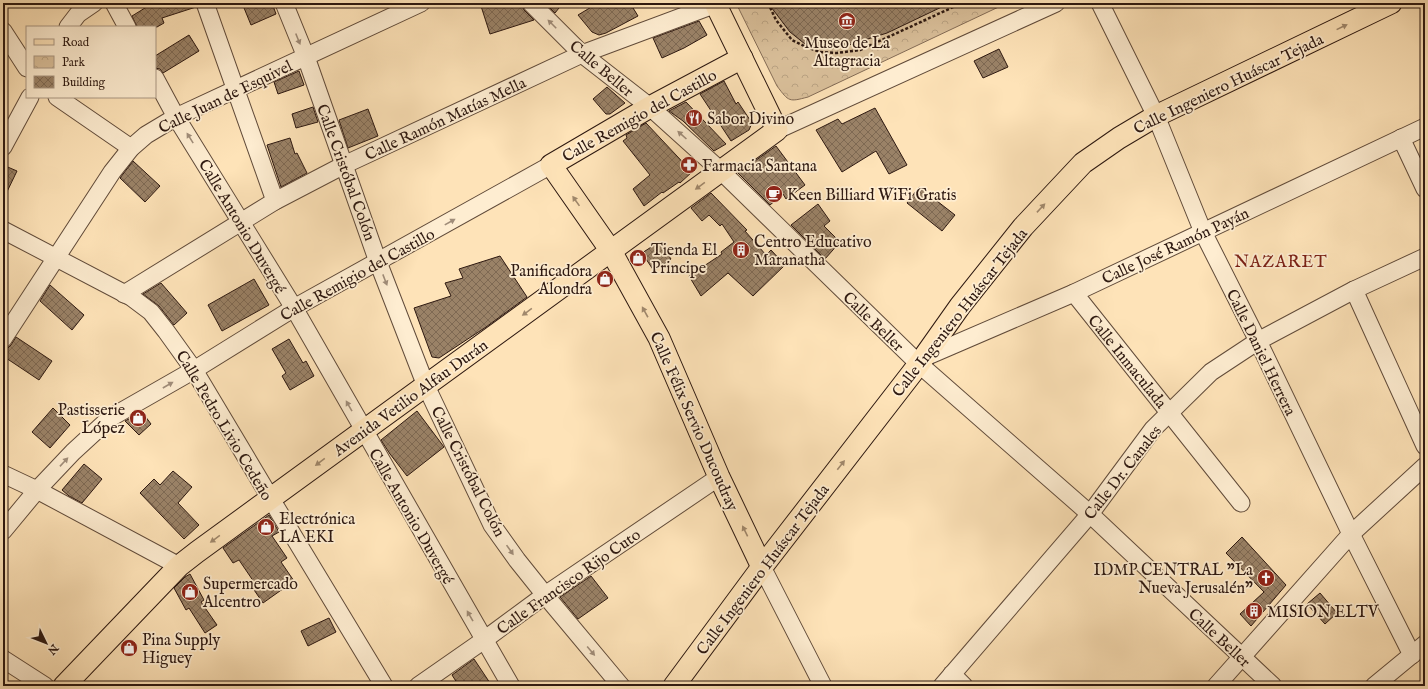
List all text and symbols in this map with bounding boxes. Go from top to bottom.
museum icon: Museo de La Altagracia [837,11,857,31]
one-way arrow [547,19,556,28]
one-way arrow [1336,24,1347,30]
legend [26,26,156,98]
street label: Calle Ingeniero Huáscar Tejada [1131,30,1327,140]
one-way arrow [296,34,302,46]
place label: Museo de La Altagracia [804,34,890,72]
text: Road [62,35,90,50]
street label: Calle Beller [565,37,637,102]
text: Park [62,55,85,70]
street label: Calle Juan de Esquivel [156,56,297,139]
street label: Calle Remigio del Castillo [559,66,721,168]
street label: Calle Ramón Matías Mella [362,74,530,166]
text: Building [62,75,106,90]
street label: Calle Cristóbal Colón [311,102,379,244]
restaurant icon: Sabor Divino [684,108,704,128]
place label: Sabor Divino [707,110,795,130]
one-way arrow [677,131,687,140]
one-way arrow [186,132,193,144]
pharmacy icon: Farmacia Santana [679,155,699,175]
street label: Calle Antonio Duvergé [193,156,289,298]
place label: Farmacia Santana [702,157,817,177]
one-way arrow [695,182,705,190]
cafe icon: Keen Billiard WiFi Gratis [764,184,784,204]
place label: Keen Billiard WiFi Gratis [787,186,957,206]
one-way arrow [572,196,580,207]
one-way arrow [1037,203,1046,213]
street label: Calle José Ramón Payán [1099,204,1253,290]
one-way arrow [444,218,456,225]
street label: Calle Remigio del Castillo [277,225,439,327]
street label: Calle Ingeniero Huáscar Tejada [888,225,1033,402]
place label: Centro Educativo Maranatha [754,233,872,271]
building icon: Centro Educativo Maranatha [731,240,751,260]
place label: Tienda El Principe [651,241,718,279]
shop icon: Tienda El Principe [628,248,648,268]
district label: NAZARET [1234,252,1328,273]
place label: Panificadora Alondra [510,262,592,300]
shop icon: Panificadora Alondra [595,269,615,289]
one-way arrow [383,274,389,286]
street label: Calle Daniel Herrera [1221,286,1300,420]
street label: Calle Beller [838,288,908,357]
one-way arrow [641,306,648,317]
one-way arrow [522,308,532,316]
street label: Calle Inmaculada [1083,311,1170,413]
street label: Calle Félix Servio Ducoudray [645,329,742,515]
street label: Avenida Vetilio Alfau Durán [329,336,493,462]
street label: Calle Pedro Livio Cedeño [171,347,276,505]
one-way arrow [162,381,174,388]
one-way arrow [346,400,353,412]
place label: Pastisserie López [58,401,125,439]
street label: Calle Cristóbal Colón [426,403,509,541]
shop icon: Pastisserie López [128,408,148,428]
street label: Calle Dr. Canales [1080,422,1167,524]
street label: Calle Antonio Duvergé [363,446,457,588]
one-way arrow [59,457,68,466]
one-way arrow [314,458,325,467]
one-way arrow [837,459,845,470]
street label: Calle Ingeniero Huáscar Tejada [693,481,834,660]
place label: Electrónica LA EKI [279,510,355,548]
shop icon: Electrónica LA EKI [256,517,276,537]
street label: Calle Francisco Rijo Cuto [493,525,645,640]
one-way arrow [742,526,748,537]
one-way arrow [209,535,220,543]
one-way arrow [506,545,514,555]
place label: IDMP CENTRAL "La Nueva Jerusalén" [1094,561,1253,599]
church icon: IDMP CENTRAL "La Nueva Jerusalén" [1256,568,1276,588]
place label: Supermercado Alcentro [202,575,298,613]
shop icon: Supermercado Alcentro [180,582,200,602]
building icon: MISION ELTV [1244,601,1264,621]
place label: MISION ELTV [1267,603,1379,623]
street label: Calle Beller [1183,605,1254,672]
one-way arrow [466,610,473,622]
north arrow [26,623,66,663]
place label: Pina Supply Higuey [142,631,220,669]
shop icon: Pina Supply Higuey [119,638,139,658]
text: N [44,640,62,658]
one-way arrow [587,646,596,656]

